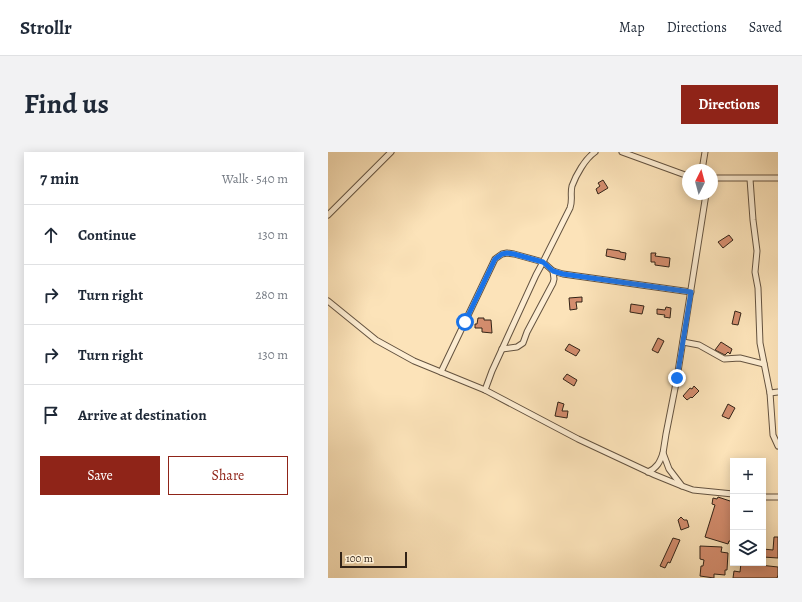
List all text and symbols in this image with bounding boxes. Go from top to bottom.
text: Strollr [20,15,72,41]
text: Map [619,18,645,37]
text: Directions [667,18,727,37]
text: Saved [749,18,782,37]
text: Find us [24,85,109,123]
button: Directions [681,85,778,124]
north arrow [682,164,718,200]
text: 7 min [40,167,79,190]
text: Walk · 540 m [222,170,288,187]
icon: ahead [40,224,62,246]
text: Continue [78,225,136,245]
text: 130 m [258,226,288,243]
icon: right [40,284,62,306]
text: Turn right [78,285,143,305]
text: 280 m [255,286,288,303]
route start [456,313,474,331]
icon: right [40,344,62,366]
text: Turn right [78,345,143,365]
text: 130 m [258,346,288,363]
route end [668,369,686,387]
icon: arrive [40,404,62,426]
text: Arrive at destination [78,405,207,425]
button: Save [40,456,160,495]
button: Share [168,456,288,495]
map controls [730,458,766,566]
button: + [730,458,766,494]
button: − [730,494,766,530]
button: layers [730,530,766,566]
scale bar [340,550,407,569]
text: 100 m [346,551,373,566]

